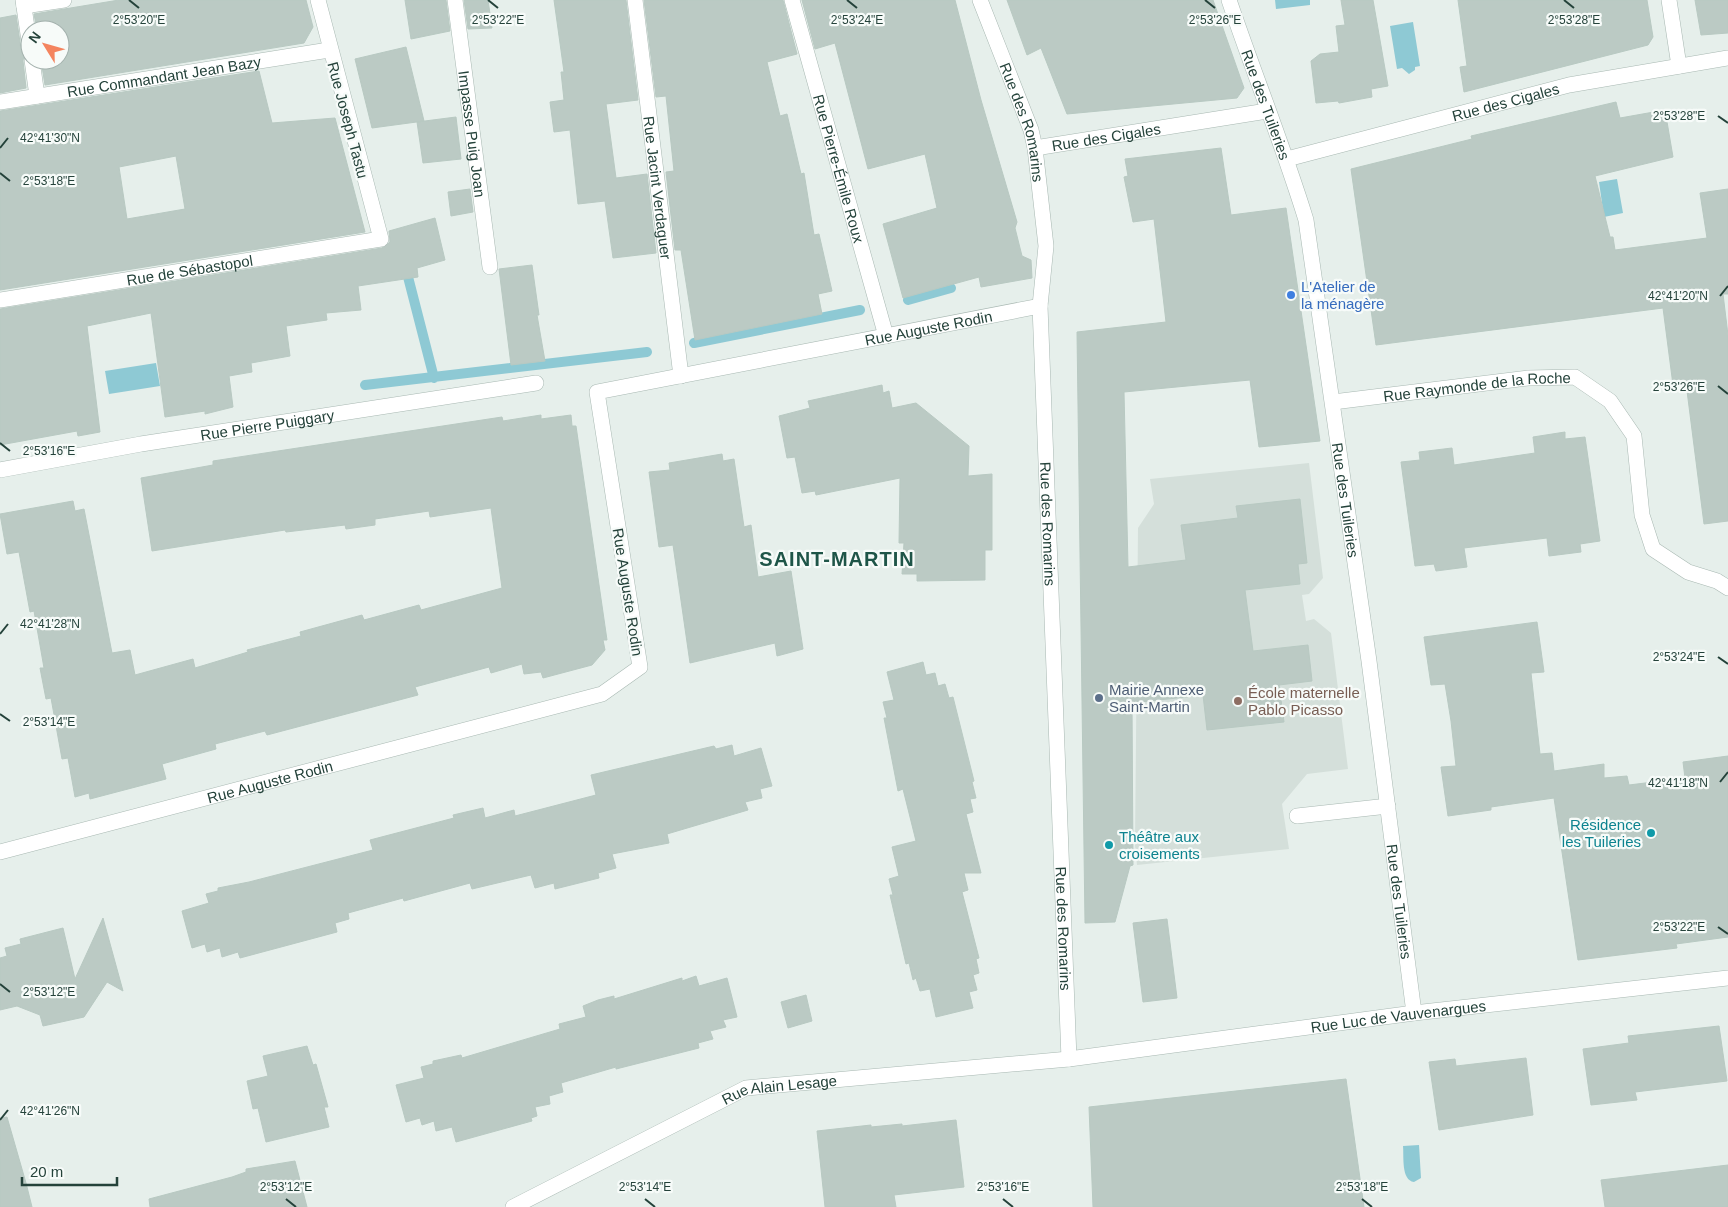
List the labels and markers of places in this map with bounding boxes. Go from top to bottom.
place label: L'Atelier de la ménagère [1301,278,1384,312]
marker: L'Atelier de la ménagère [1285,289,1297,301]
place label: Mairie Annexe Saint-Martin [1109,681,1204,715]
place label: École maternelle Pablo Picasso [1248,684,1360,718]
marker: Mairie Annexe Saint-Martin [1093,692,1105,704]
marker: École maternelle Pablo Picasso [1232,695,1244,707]
place label: Résidence les Tuileries [1562,816,1641,850]
marker: Résidence les Tuileries [1645,827,1657,839]
place label: Théâtre aux croisements [1119,828,1200,862]
marker: Théâtre aux croisements [1103,839,1115,851]

